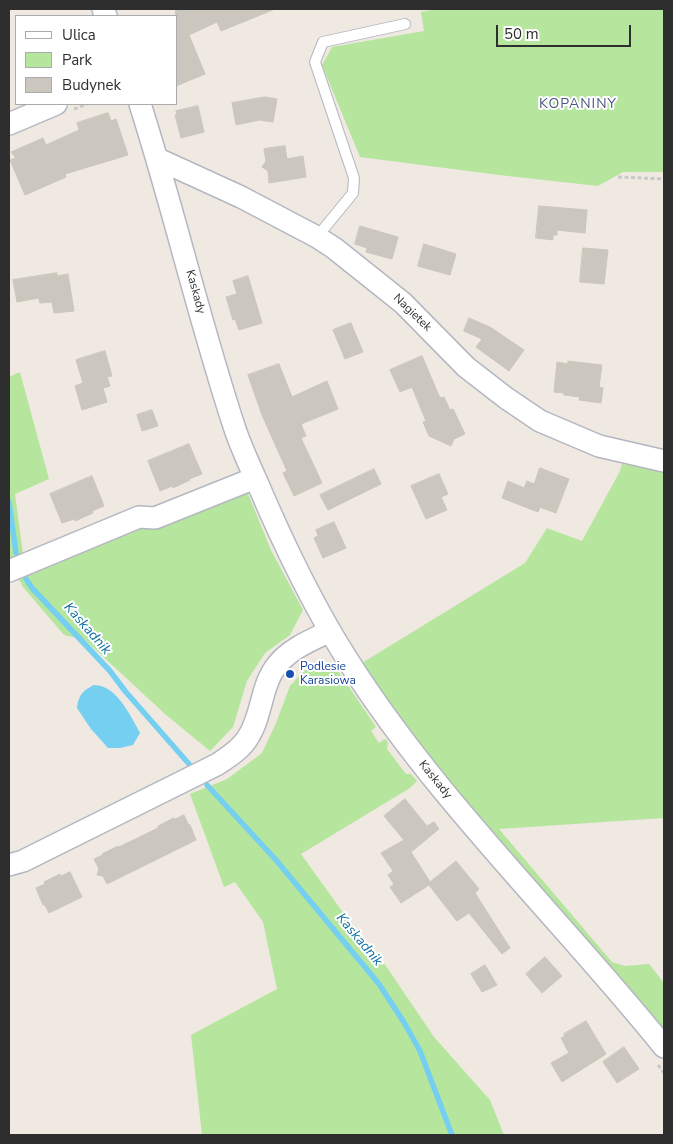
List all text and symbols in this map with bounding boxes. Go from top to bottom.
legend [15,15,178,105]
scale bar [498,15,633,47]
text: 50 m [504,24,539,44]
text: Ulica [62,25,96,45]
text: Park [62,50,92,70]
text: Budynek [62,75,121,95]
district label: KOPANINY [538,97,618,113]
street label: Kaskady [182,268,208,316]
street label: Nagietek [390,291,434,335]
water label: Kaskadnik [60,599,114,659]
place label: Podlesie Karasiowa [300,660,356,688]
marker: Podlesie Karasiowa [284,668,296,680]
street label: Kaskady [415,758,455,802]
water label: Kaskadnik [332,910,386,970]

